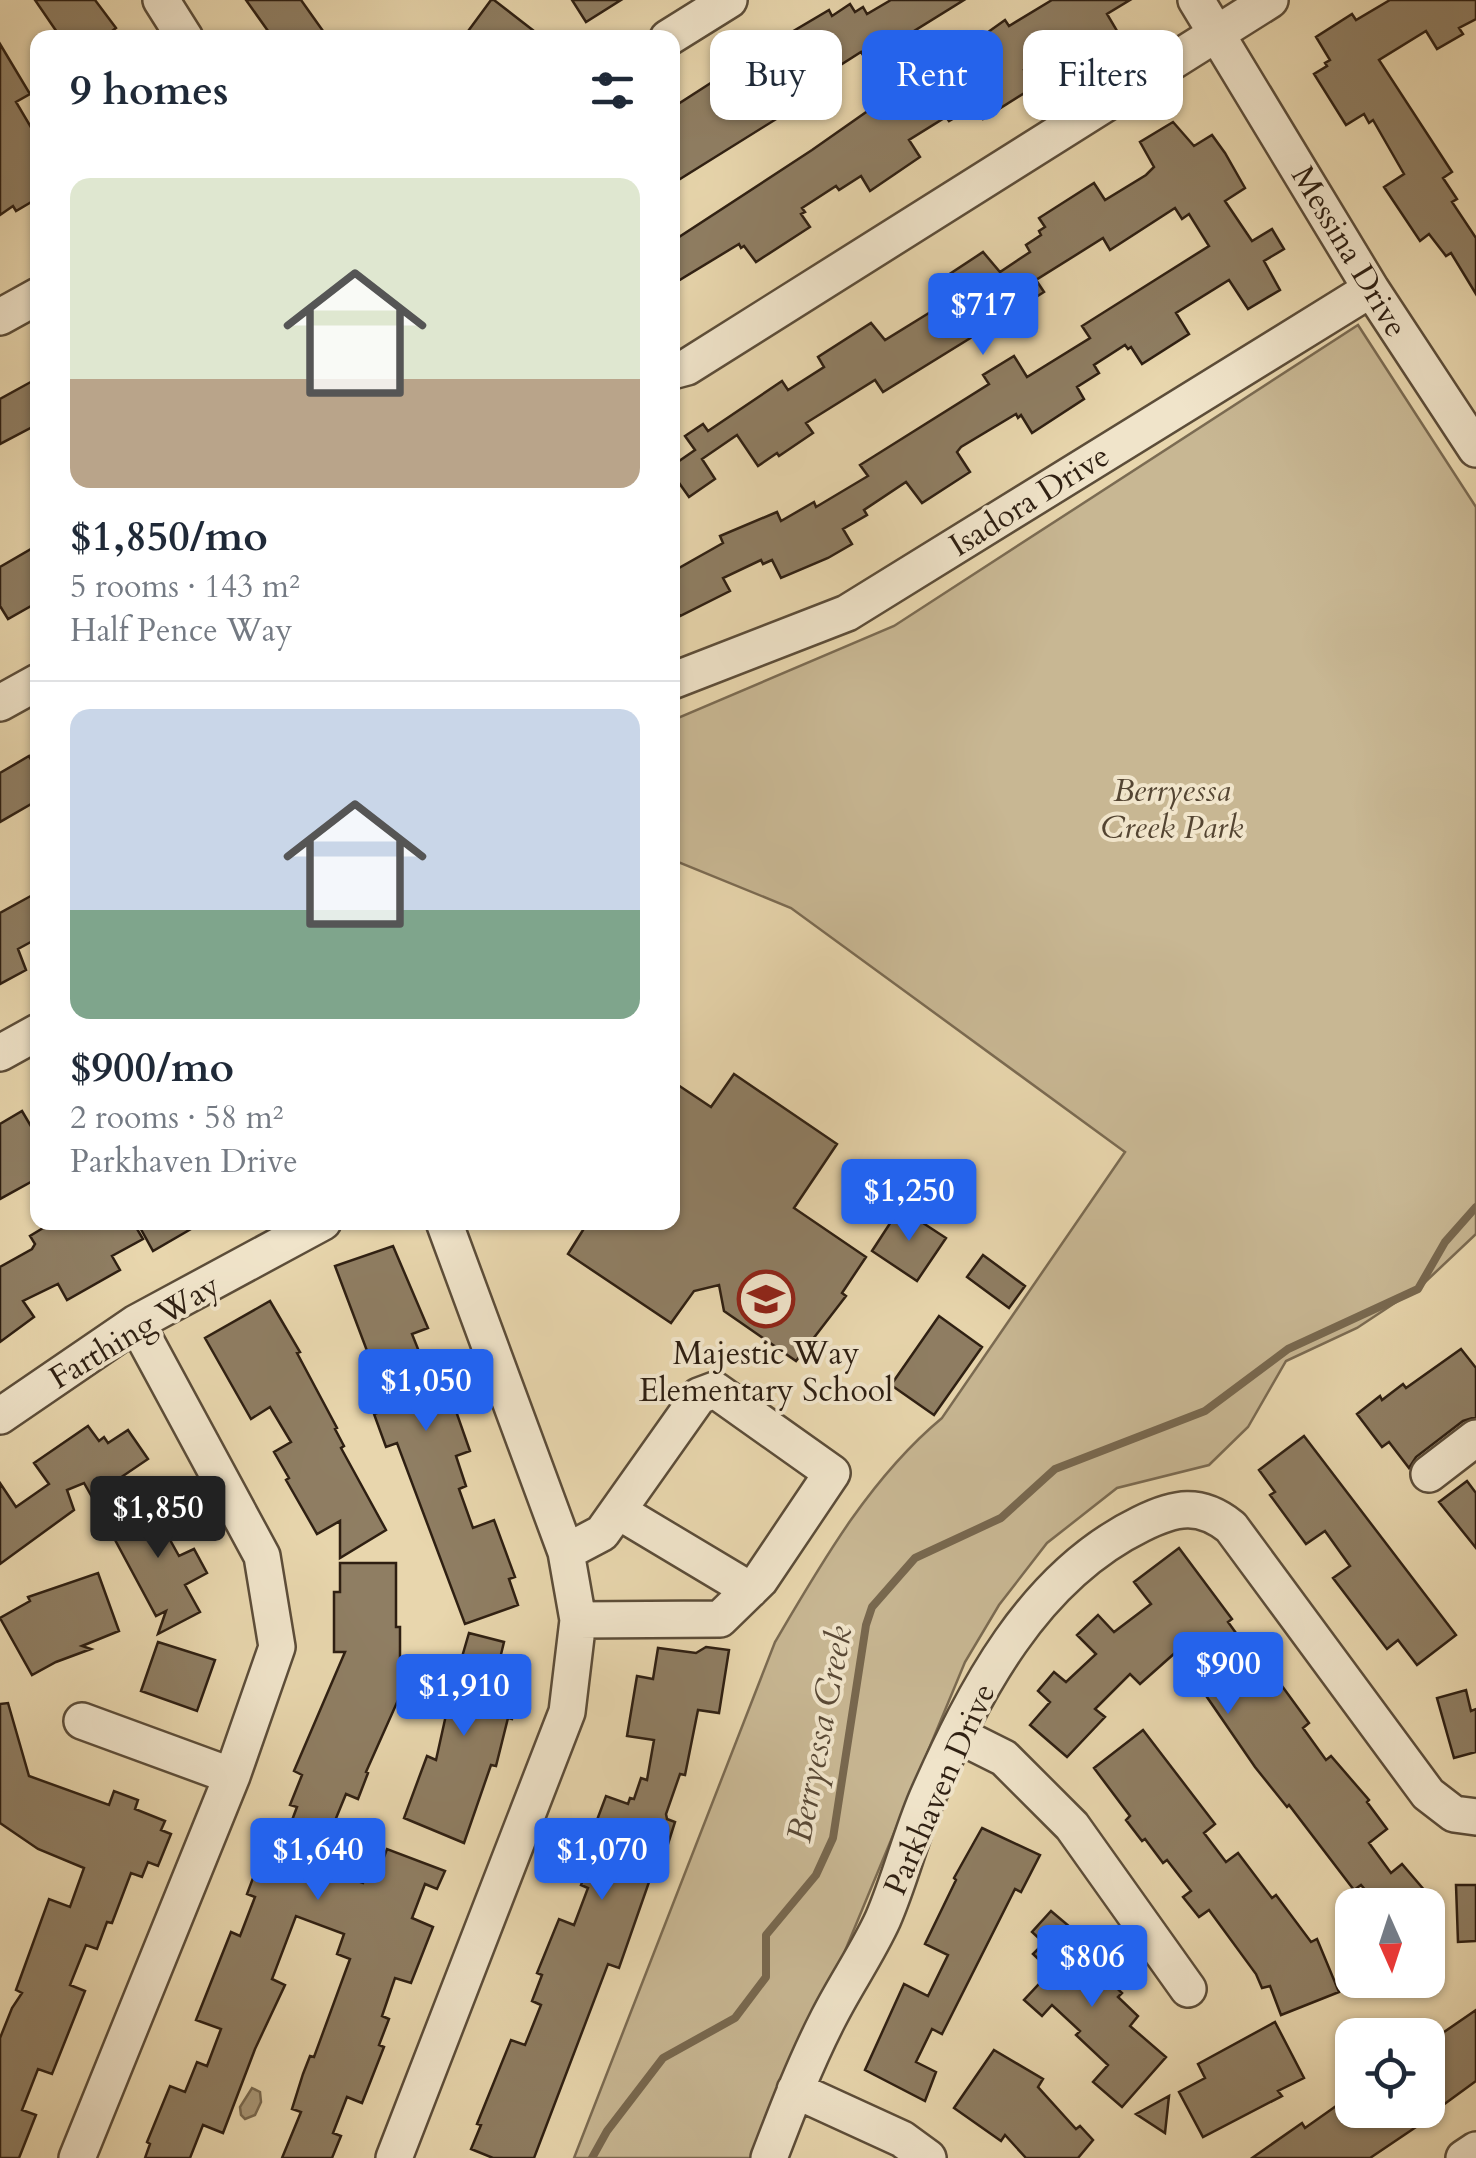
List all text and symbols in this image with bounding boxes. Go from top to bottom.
chip: Buy [710,30,842,120]
chip: Rent [862,30,1003,120]
chip: Filters [1023,30,1183,120]
text: 9 homes [70,62,228,119]
icon: filters [585,63,640,118]
street label: Messina Drive [1281,157,1418,346]
icon: home [265,243,445,423]
pin: $717 [924,273,1042,358]
text: $717 [950,283,1016,327]
street label: Isadora Drive [941,434,1118,568]
text: $1,850/mo [70,508,268,565]
text: 5 rooms · 143 m² [70,565,300,609]
text: Half Pence Way [70,609,293,653]
park label: Berryessa Creek Park [1101,769,1244,850]
icon: home [265,774,445,954]
text: $900/mo [70,1039,234,1096]
text: 2 rooms · 58 m² [70,1096,283,1140]
text: Parkhaven Drive [70,1140,298,1184]
pin: $1,250 [828,1159,990,1244]
text: $1,250 [863,1169,955,1213]
street label: Farthing Way [41,1264,228,1400]
school or university icon: Majestic Way Elementary School [736,1269,796,1329]
place label: Majestic Way Elementary School [639,1332,893,1413]
pin: $1,050 [345,1349,507,1434]
text: $1,050 [380,1359,472,1403]
pin: $1,850 [77,1476,239,1561]
text: $1,850 [112,1486,204,1530]
water label: Berryessa Creek [775,1621,865,1847]
pin: $900 [1169,1632,1287,1717]
text: $900 [1195,1642,1261,1686]
pin: $1,910 [383,1654,545,1739]
text: $1,910 [418,1664,510,1708]
street label: Parkhaven Drive [873,1676,1006,1902]
pin: $1,640 [237,1818,399,1903]
pin: $1,070 [521,1818,683,1903]
text: $1,640 [272,1828,364,1872]
text: $1,070 [556,1828,648,1872]
north arrow [1335,1888,1445,1998]
map controls [1335,1888,1445,2128]
pin: $806 [1033,1925,1151,2010]
text: $806 [1059,1935,1125,1979]
button: locate [1335,2018,1445,2128]

